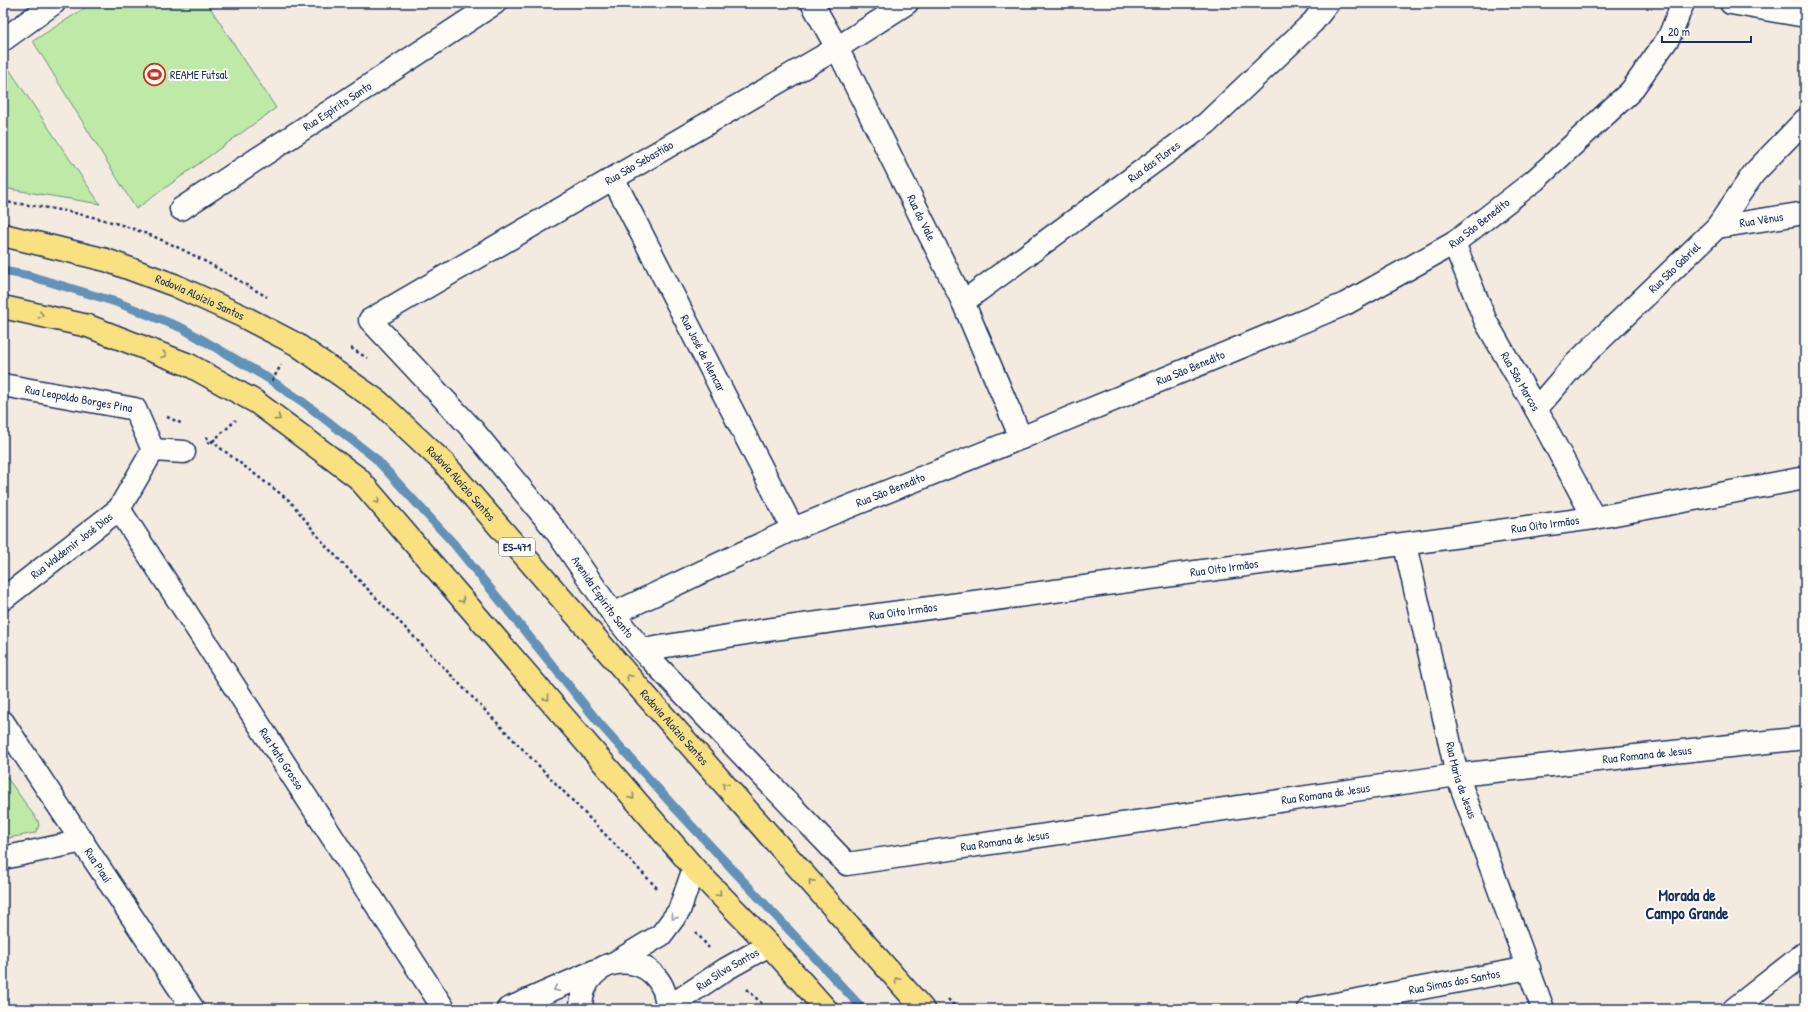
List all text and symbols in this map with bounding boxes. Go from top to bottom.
scale bar [1662,18,1751,44]
text: 20 m [1668,23,1690,40]
sports icon: REAME Futsal [141,62,167,88]
place label: REAME Futsal [170,66,229,83]
street label: Rua Espírito Santo [299,77,375,135]
street label: Rua São Sebastião [601,136,676,189]
street label: Rua das Flores [1124,136,1184,186]
street label: Rua do Vale [903,192,940,244]
street label: Rua São Benedito [1446,194,1513,252]
street label: Rua Vênus [1738,208,1785,231]
street label: Rua São Gabriel [1645,238,1705,297]
street label: Rodovia Aloízio Santos [153,270,248,324]
one-way arrow [38,311,44,319]
street label: Rua José de Alencar [676,311,730,395]
street label: Rua São Benedito [1153,346,1227,389]
street label: Rua São Marcos [1497,348,1545,415]
one-way arrow [161,351,168,359]
street label: Rua Leopoldo Borges Pina [24,380,134,416]
one-way arrow [273,413,280,420]
street label: Rodovia Aloízio Santos [423,442,500,525]
street label: Rua São Benedito [853,468,928,511]
one-way arrow [373,496,380,503]
street label: Rua Waldemir José Dias [27,508,116,583]
street label: Rua Oito Irmãos [1510,511,1581,537]
road number: ES-471 [499,538,535,556]
street label: Avenida Espírito Santo [568,553,638,642]
street label: Rua Oito Irmãos [1189,554,1260,581]
one-way arrow [458,595,465,603]
street label: Rua Oito Irmãos [868,598,939,624]
one-way arrow [627,674,634,682]
street label: Rodovia Aloízio Santos [636,685,713,769]
one-way arrow [543,694,550,701]
street label: Rua Mato Grosso [255,724,308,793]
street label: Rua Maria de Jesus [1442,740,1482,821]
street label: Rua Romana de Jesus [1602,741,1693,767]
street label: Rua Romana de Jesus [1280,779,1371,809]
one-way arrow [722,782,729,790]
one-way arrow [628,792,635,800]
street label: Rua Romana de Jesus [959,826,1051,855]
street label: Rua Piauí [81,844,116,886]
one-way arrow [808,880,815,887]
district label: Morada de Campo Grande [1646,884,1729,925]
one-way arrow [714,889,722,897]
one-way arrow [671,913,679,920]
street label: Rua Silva Santos [693,943,762,994]
street label: Rua Simas dos Santos [1407,964,1502,998]
one-way arrow [894,977,901,985]
one-way arrow [552,984,560,992]

